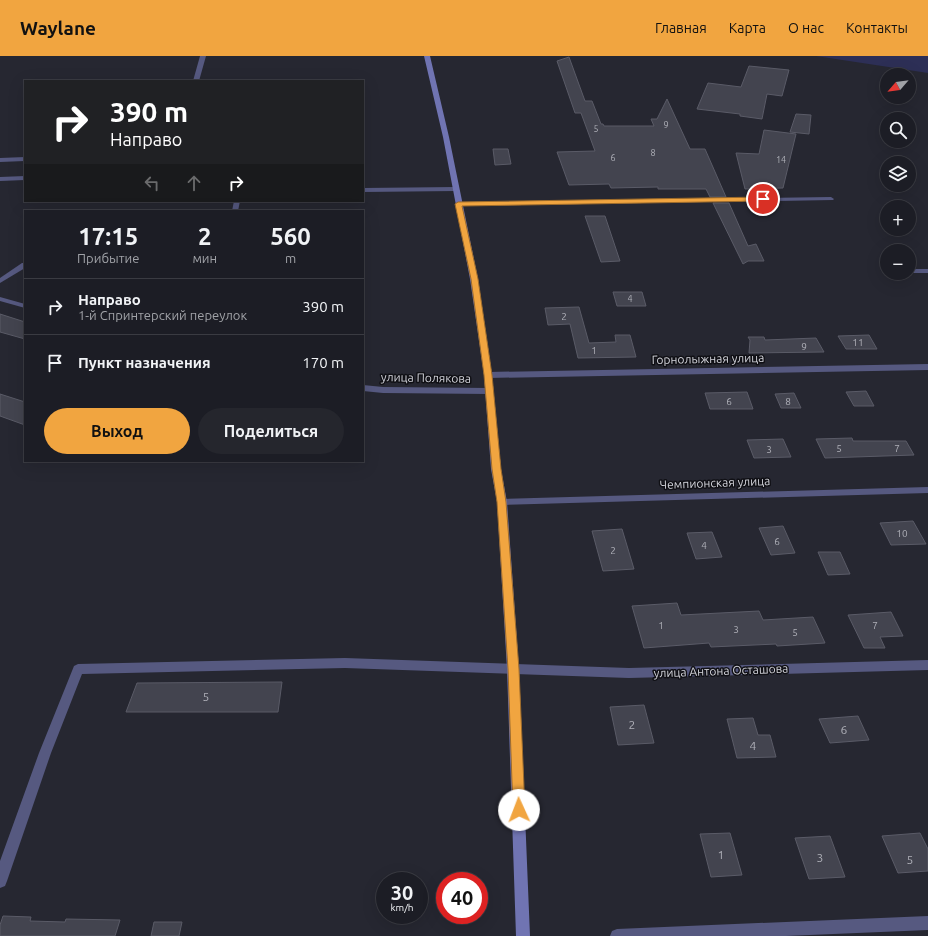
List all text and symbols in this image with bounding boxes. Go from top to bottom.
text: Waylane [20,17,96,39]
text: Главная [655,20,707,36]
text: Карта [729,20,766,36]
text: О нас [788,20,824,36]
text: Контакты [846,20,908,36]
north arrow [880,68,916,104]
map controls [880,68,916,280]
icon: right [44,96,96,148]
text: 390 m [110,96,188,127]
button: search [880,112,916,148]
house number: 9 [663,120,669,130]
house number: 5 [593,124,599,134]
text: Направо [110,129,182,149]
house number: 8 [650,148,656,158]
house number: 6 [610,153,616,163]
house number: 14 [776,155,786,165]
button: layers [880,156,916,192]
icon: left [141,172,163,194]
icon: ahead [183,172,205,194]
icon: right [225,172,247,194]
pin [746,182,780,216]
icon: arrive [752,188,774,210]
button: + [880,200,916,236]
text: 17:15 [78,223,138,250]
text: 2 [198,223,212,250]
text: 560 [270,223,311,250]
button: − [880,244,916,280]
text: Прибытие [77,251,139,265]
text: мин [192,251,217,265]
text: m [285,251,296,265]
text: Направо [78,291,141,308]
house number: 4 [627,294,633,304]
icon: right [44,296,66,318]
text: 390 m [302,298,344,315]
text: 1-й Спринтерский переулок [78,308,247,322]
house number: 2 [561,311,567,322]
house number: 11 [852,337,864,348]
house number: 9 [801,341,807,352]
house number: 1 [591,345,597,356]
street label: Горнолыжная улица [651,351,765,366]
icon: arrive [44,352,66,374]
text: Пункт назначения [78,354,211,371]
text: 170 m [302,354,344,371]
street label: улица Полякова [381,370,471,385]
house number: 6 [726,396,732,407]
house number: 8 [785,396,791,407]
button: Выход [44,408,190,454]
button: Поделиться [198,408,344,454]
house number: 5 [836,443,842,454]
house number: 7 [894,443,900,454]
house number: 3 [766,444,772,455]
street label: Чемпионская улица [659,474,771,491]
house number: 10 [896,528,908,539]
house number: 6 [774,536,780,547]
house number: 4 [701,540,707,551]
house number: 2 [610,545,616,556]
house number: 1 [658,620,664,631]
house number: 7 [872,620,878,631]
house number: 3 [733,624,739,635]
house number: 5 [792,627,798,638]
street label: улица Антона Осташова [653,662,789,679]
house number: 5 [203,690,209,703]
house number: 2 [629,718,635,731]
house number: 6 [841,723,848,736]
house number: 4 [750,739,757,752]
position arrow [498,789,540,831]
house number: 1 [718,848,724,861]
house number: 3 [817,851,823,864]
house number: 5 [907,853,913,866]
speed limit sign: 40 [436,872,488,924]
text: 30 [391,881,413,904]
text: km/h [390,902,414,913]

